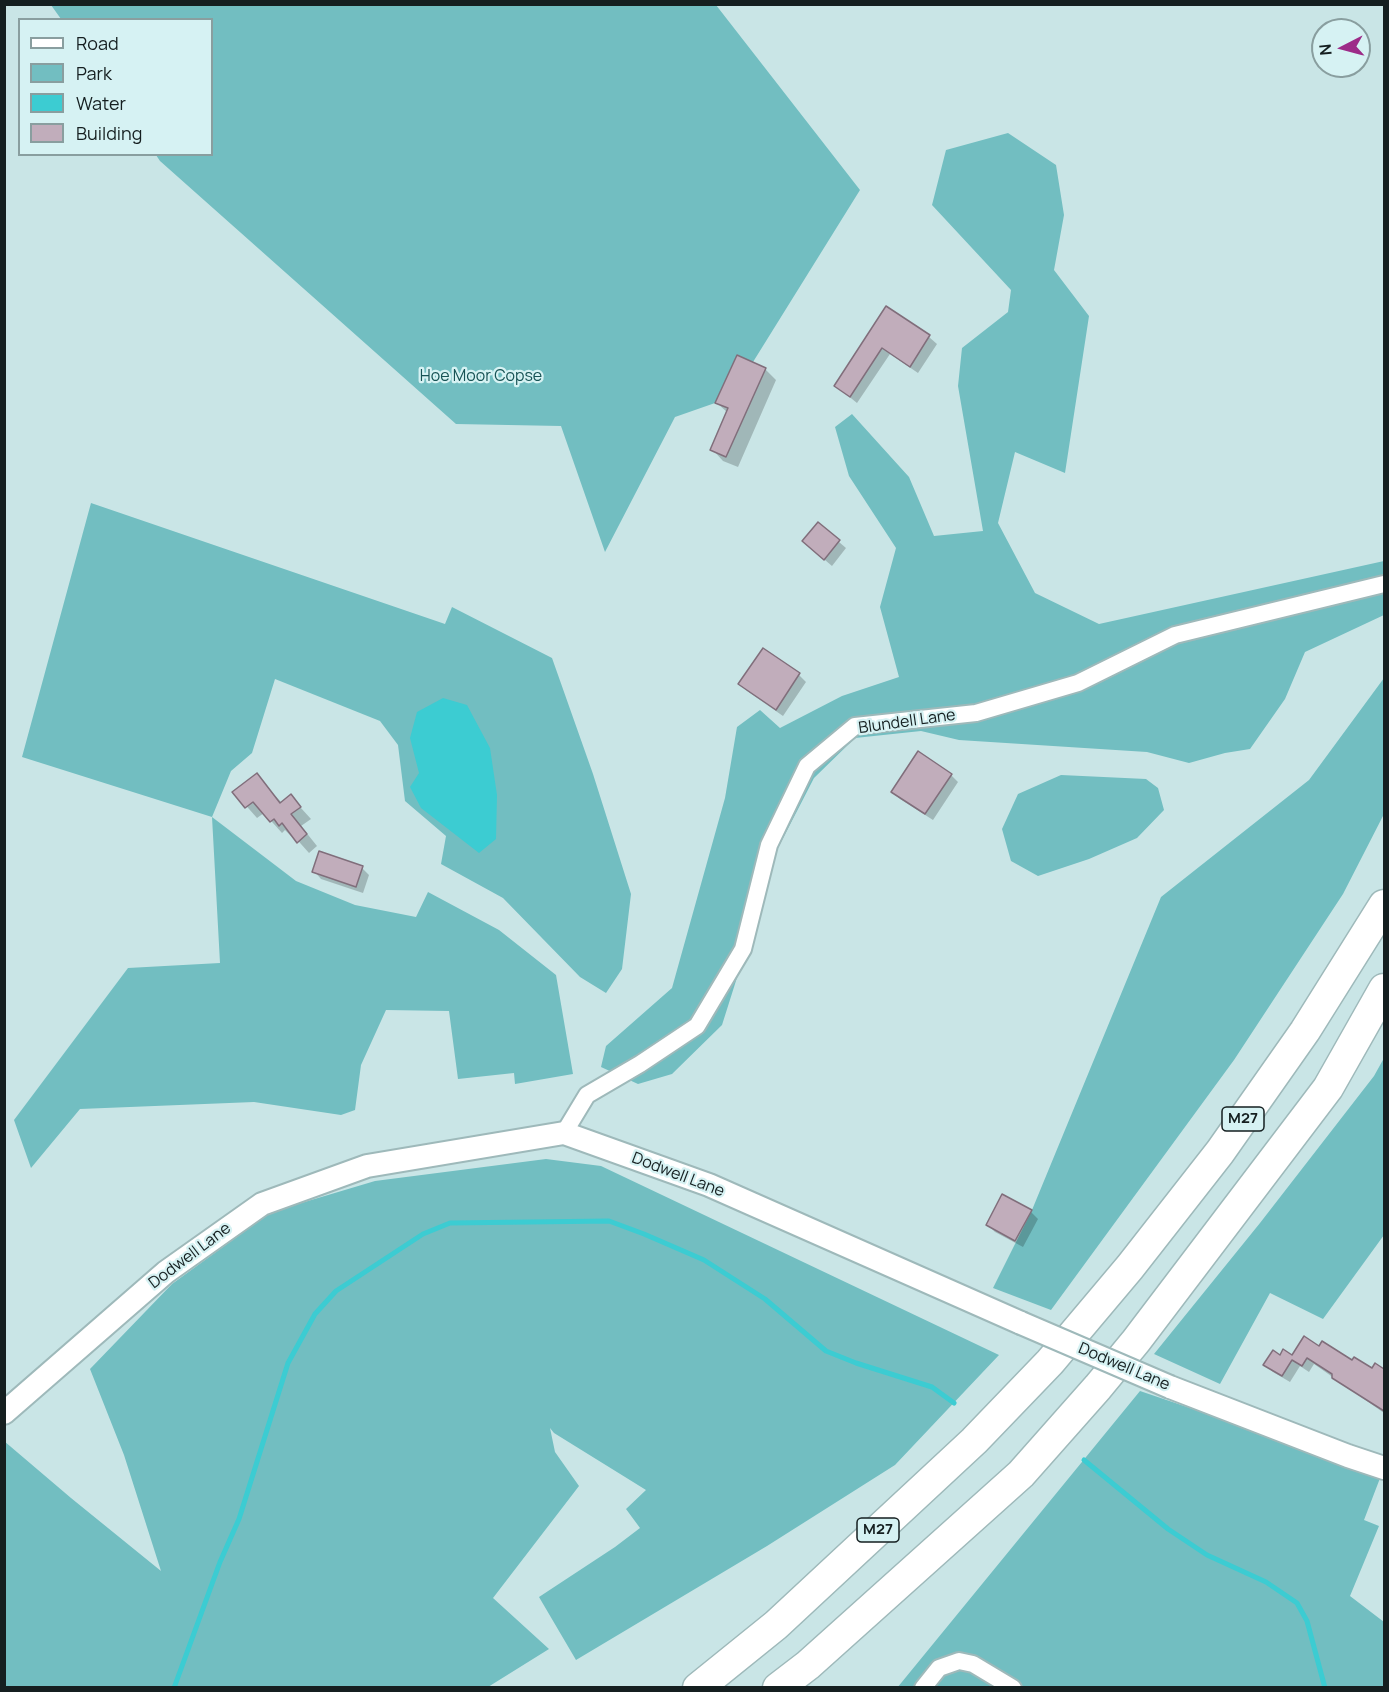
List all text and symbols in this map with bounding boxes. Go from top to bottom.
legend [18,18,213,156]
north arrow [1311,18,1371,78]
text: Road [76,31,119,55]
text: N [1314,43,1337,57]
text: Park [76,61,112,85]
text: Water [76,91,126,115]
text: Building [76,121,142,145]
park label: Hoe Moor Copse [420,367,542,387]
street label: Blundell Lane [857,706,957,738]
road number: M27 [1222,1107,1264,1131]
street label: Dodwell Lane [629,1149,727,1201]
street label: Dodwell Lane [145,1219,235,1293]
street label: Dodwell Lane [1075,1339,1173,1395]
road number: M27 [857,1518,899,1542]

